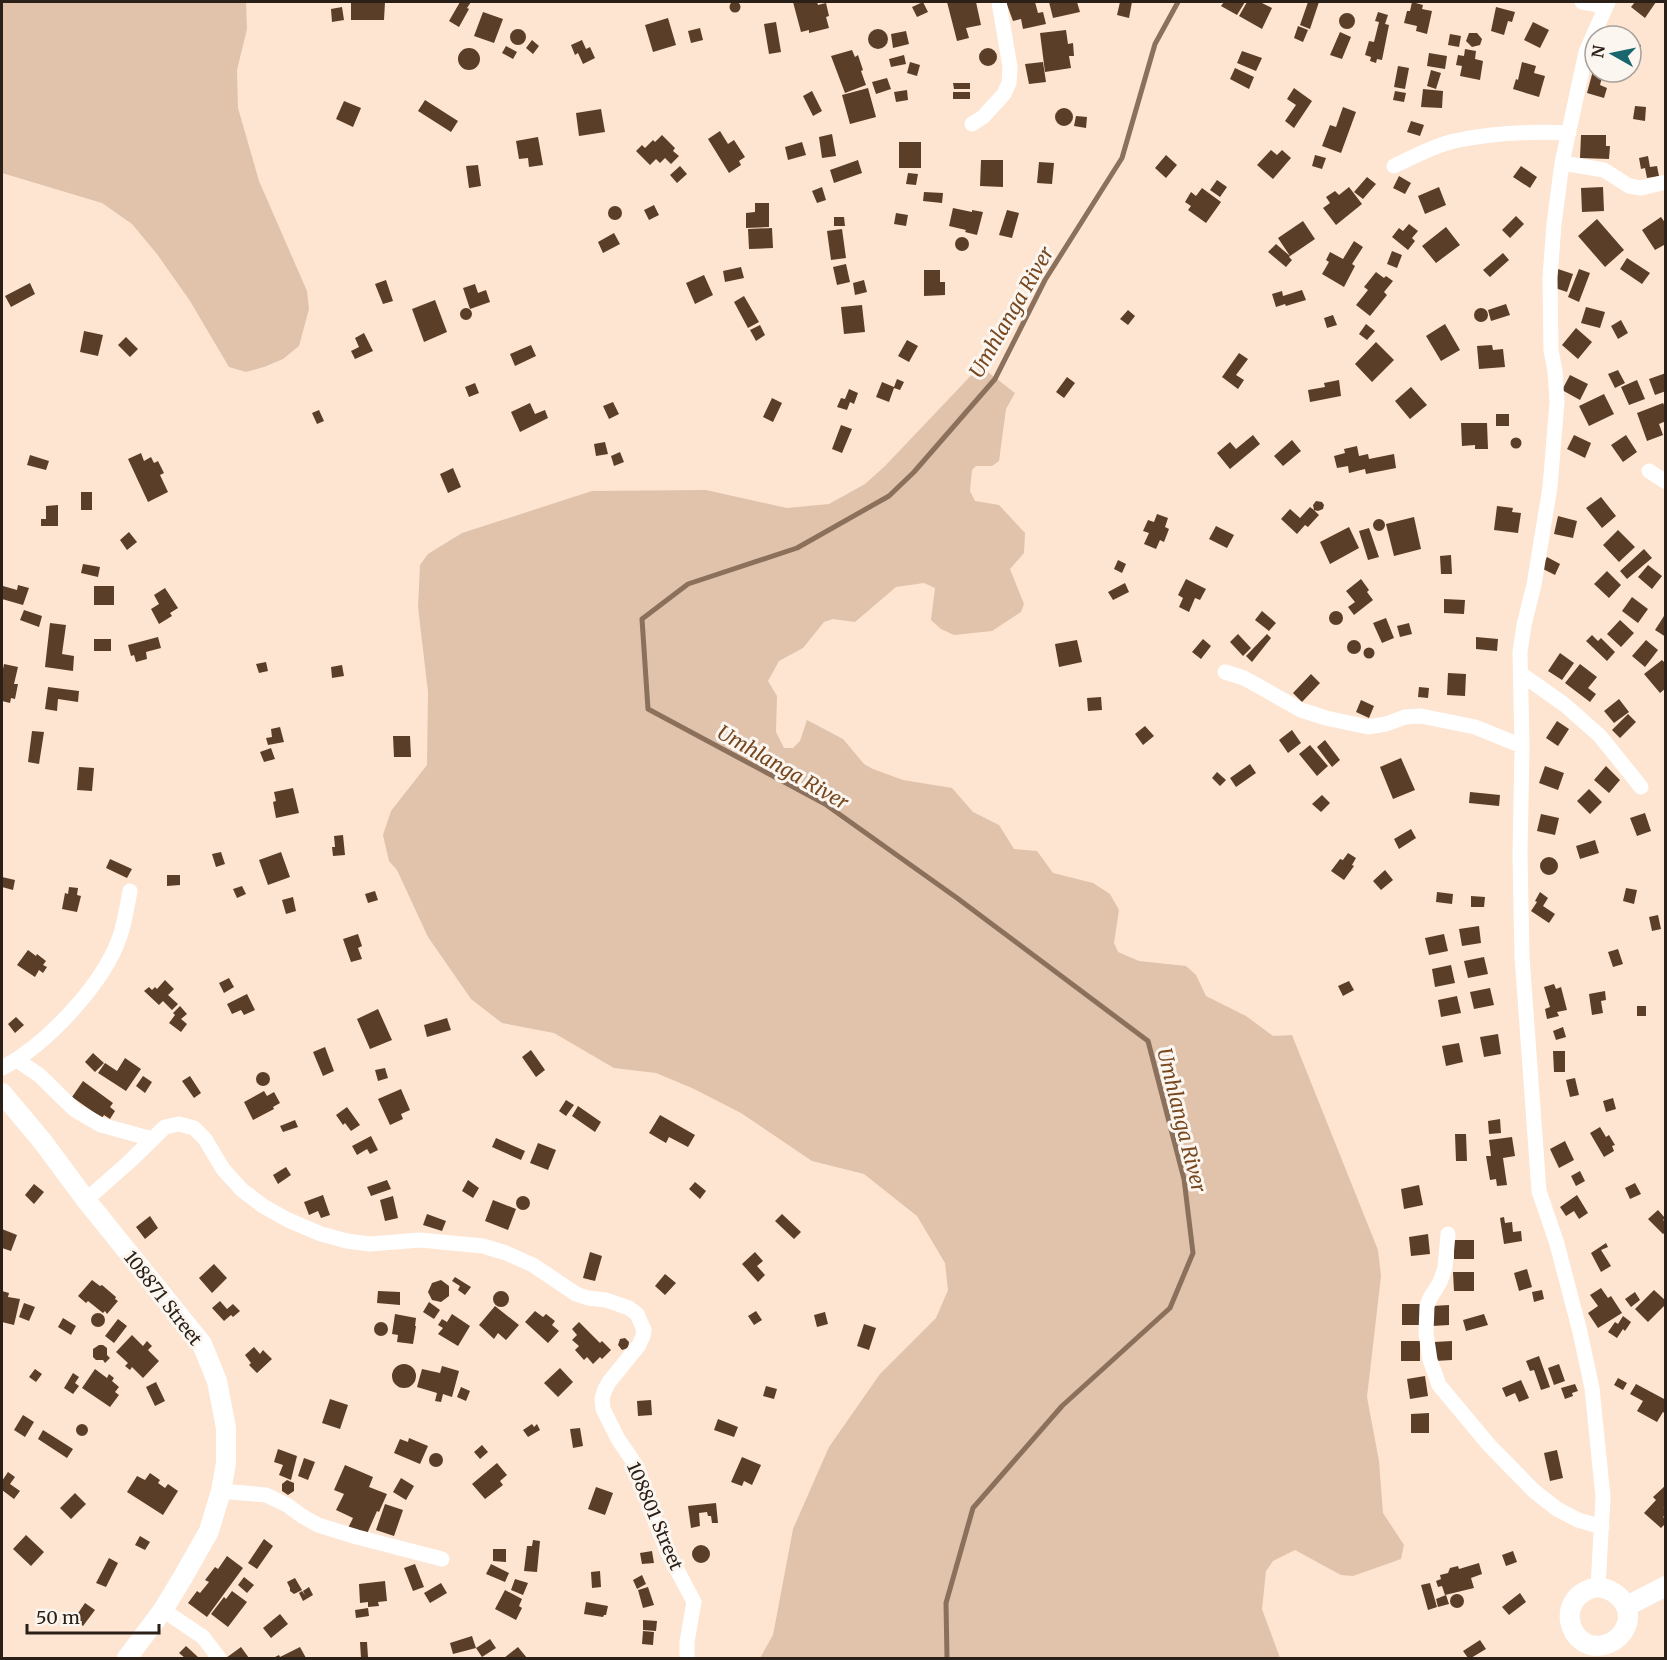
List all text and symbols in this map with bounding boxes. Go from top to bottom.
north arrow [1583,24,1643,84]
text: N [1587,43,1609,59]
water label: Umhlanga River [963,241,1059,382]
water label: Umhlanga River [713,719,854,815]
water label: Umhlanga River [1152,1045,1212,1195]
street label: 108871 Street [119,1246,207,1350]
street label: 108801 Street [622,1459,688,1573]
scale bar [27,1597,159,1635]
text: 50 m [36,1606,80,1629]

